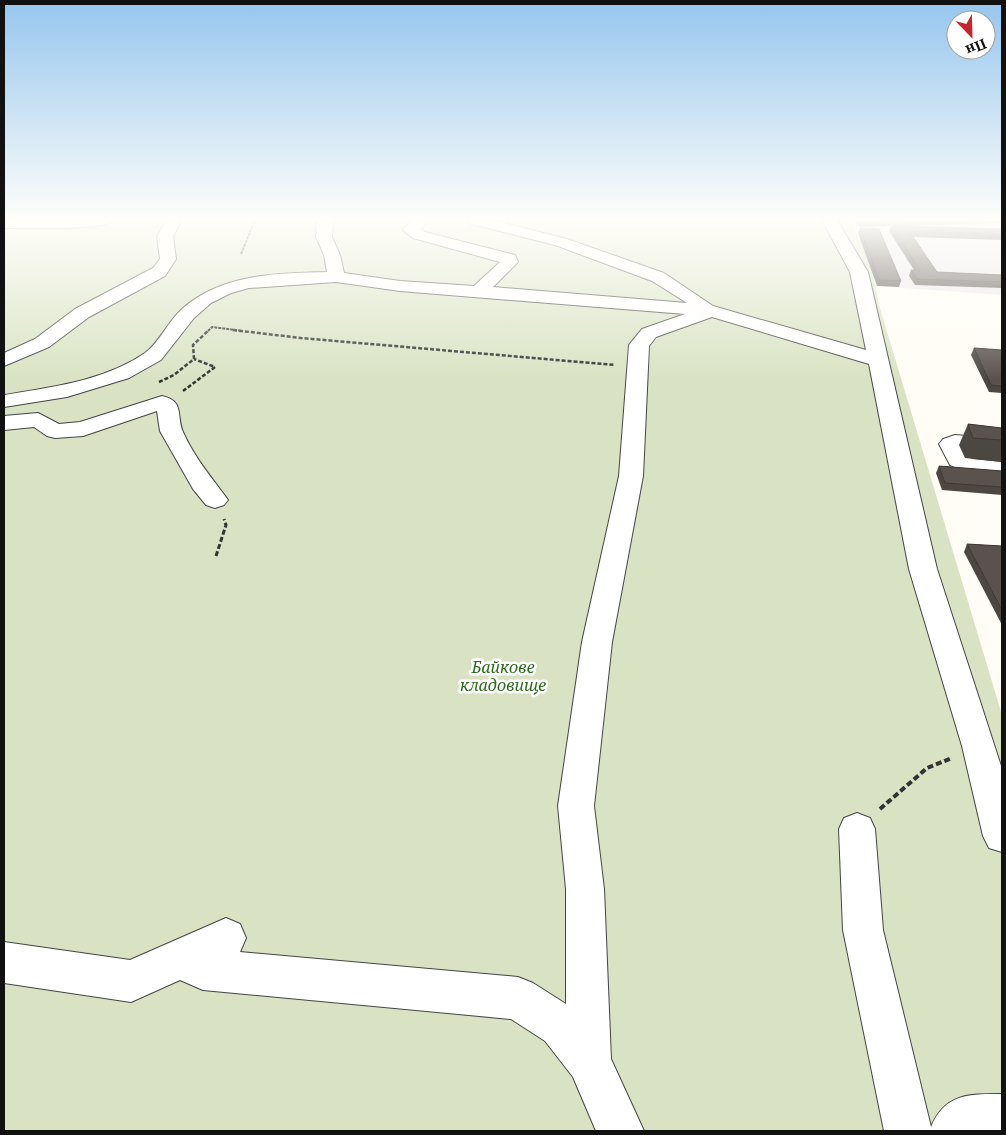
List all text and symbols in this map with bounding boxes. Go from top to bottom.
north arrow [946,10,996,60]
text: Пн [963,35,990,60]
park label: Байкове кладовище [460,656,546,696]

